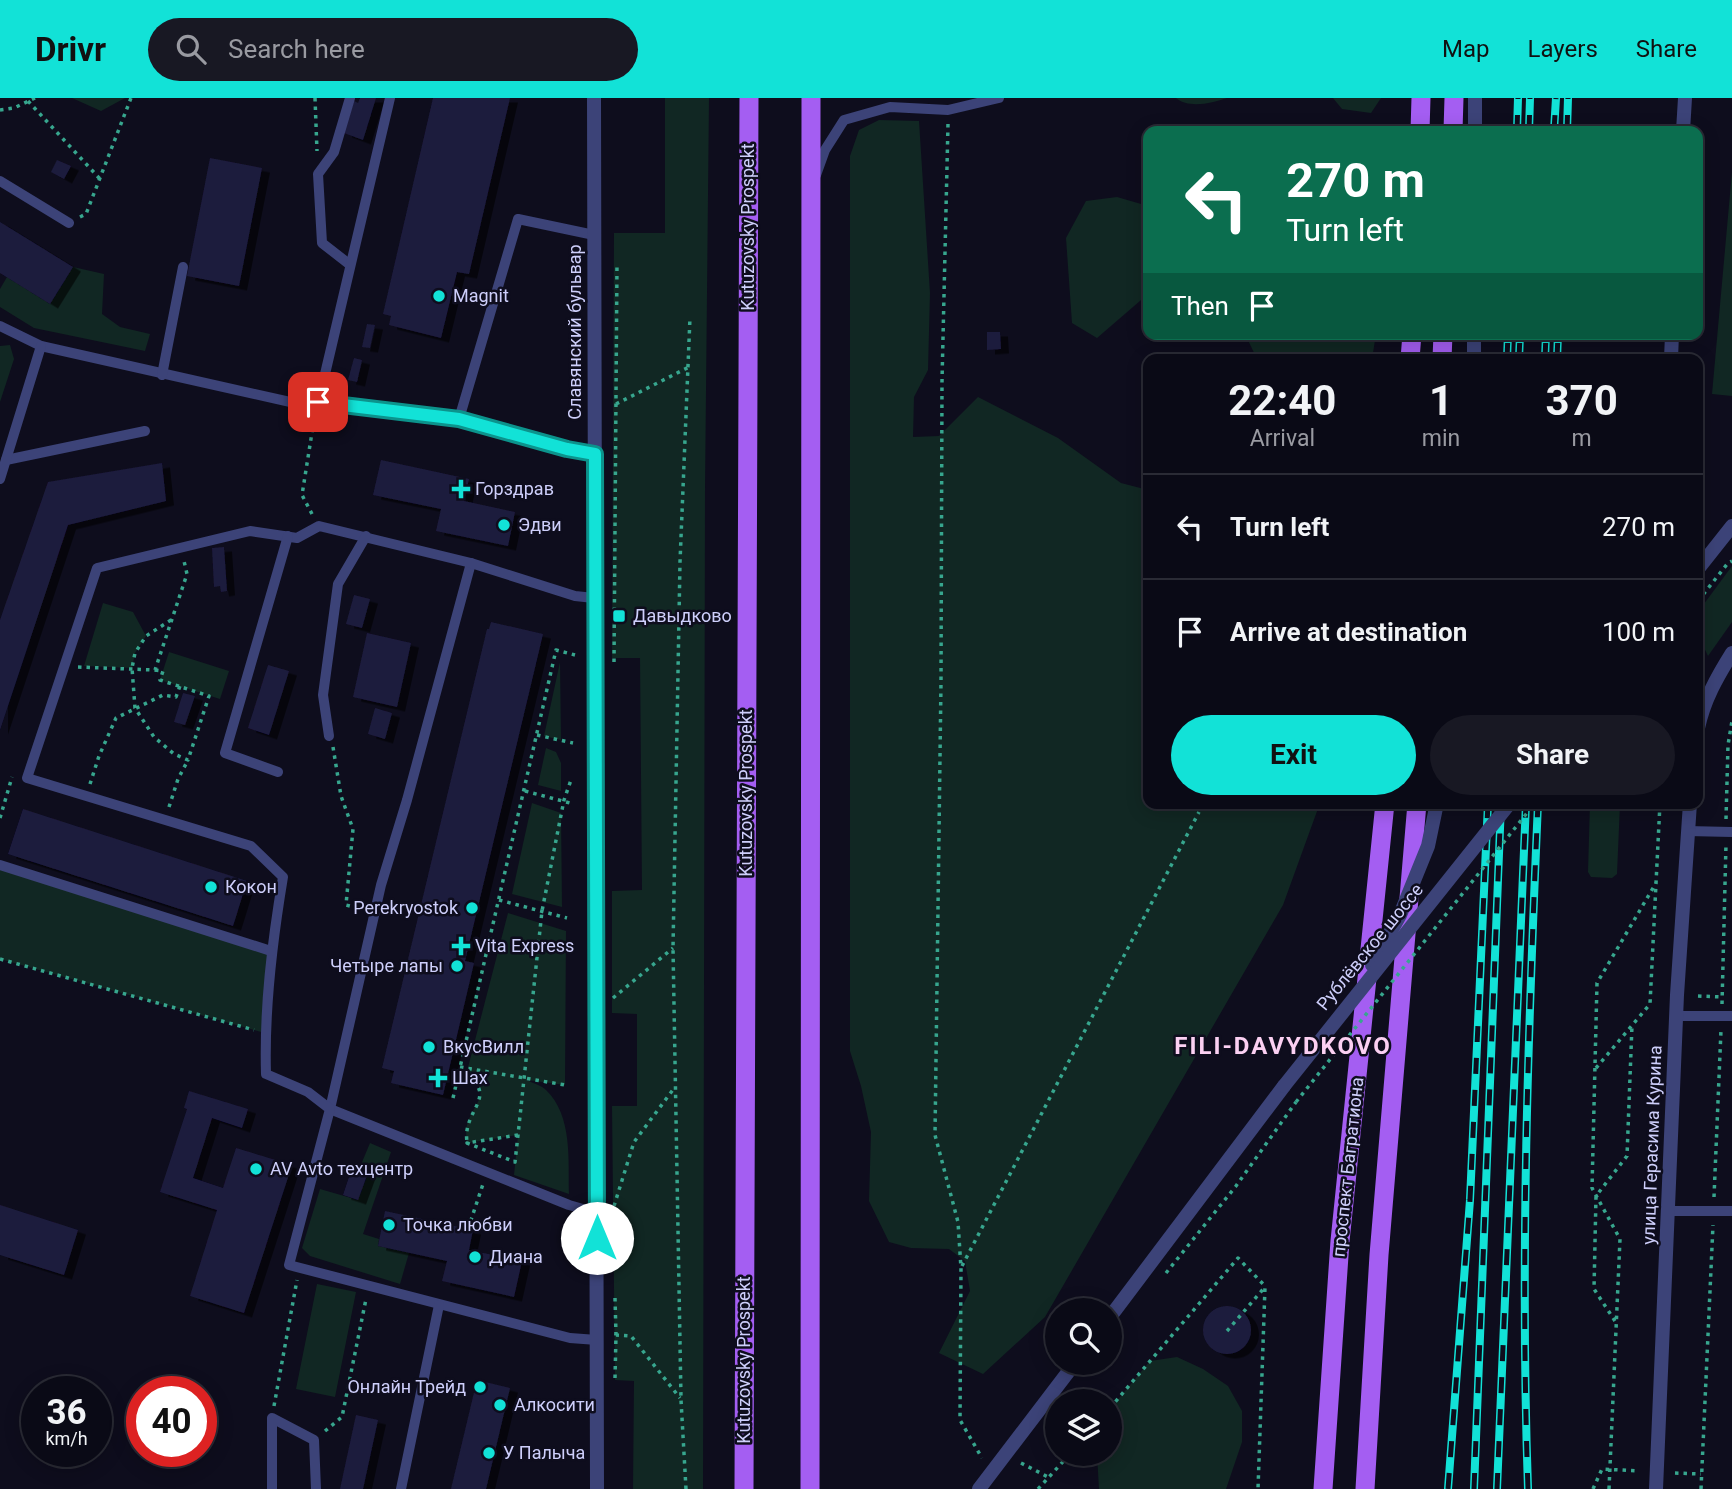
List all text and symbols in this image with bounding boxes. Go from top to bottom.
search box [148,18,638,81]
text: Drivr [35,30,106,69]
icon: search [172,30,210,68]
text: Search here [228,34,365,64]
text: Map [1442,35,1490,63]
text: Layers [1528,35,1598,63]
text: Share [1636,35,1697,63]
street label: Kutuzovsky Prospekt [737,143,758,311]
text: 270 m [1286,152,1425,209]
icon: left [1171,154,1262,245]
text: Turn left [1286,211,1404,249]
street label: Славянский бульвар [564,244,585,420]
place label: Magnit [453,285,509,306]
icon: arrive [1243,287,1281,325]
marker: Magnit [431,288,447,304]
text: Then [1171,291,1229,321]
pin [288,372,348,432]
text: 22:40 [1228,376,1336,425]
text: 1 [1429,376,1453,425]
text: 370 [1545,376,1618,425]
icon: arrive [299,383,337,421]
text: Arrival [1250,425,1315,452]
text: min [1422,425,1460,452]
text: m [1572,425,1592,452]
place label: Горздрав [475,478,554,499]
marker: Горздрав [453,481,469,497]
icon: left [1171,508,1209,546]
text: Turn left [1230,512,1329,542]
text: 270 m [1602,512,1675,542]
place label: Эдви [518,514,562,535]
marker: Эдви [496,517,512,533]
place label: Давыдково [633,605,732,626]
marker: Давыдково [611,608,627,624]
icon: arrive [1171,613,1209,651]
text: Arrive at destination [1230,617,1467,647]
text: 100 m [1602,617,1675,647]
street label: Kutuzovsky Prospekt [735,709,756,877]
button: Exit [1171,715,1416,795]
button: Share [1430,715,1675,795]
place label: Кокон [225,876,277,897]
marker: Кокон [203,879,219,895]
street label: Рублёвское шоссе [1312,879,1427,1014]
place label: Perekryostok [353,897,459,918]
marker: Perekryostok [464,900,480,916]
place label: Vita Express [475,935,574,956]
marker: Vita Express [453,938,469,954]
place label: Четыре лапы [330,955,443,976]
marker: Четыре лапы [449,958,465,974]
district label: FILI-DAVYDKOVO [1174,1032,1392,1060]
place label: ВкусВилл [443,1036,524,1057]
marker: ВкусВилл [421,1039,437,1055]
street label: улица Герасима Курина [1638,1045,1665,1245]
place label: Шах [452,1067,488,1088]
marker: Шах [430,1070,446,1086]
street label: проспект Багратиона [1328,1076,1367,1258]
place label: AV Avto техцентр [270,1158,413,1179]
marker: AV Avto техцентр [248,1161,264,1177]
position arrow [560,1201,634,1275]
place label: Точка любви [403,1214,513,1235]
marker: Точка любви [381,1217,397,1233]
place label: Диана [489,1246,543,1267]
marker: Диана [467,1249,483,1265]
street label: Kutuzovsky Prospekt [733,1276,754,1444]
map controls [1045,1298,1122,1466]
button: search [1045,1298,1122,1375]
speed limit sign: 40 [126,1376,217,1467]
place label: Онлайн Трейд [347,1376,466,1397]
marker: Онлайн Трейд [472,1379,488,1395]
button: layers [1045,1389,1122,1466]
text: 36 [46,1392,87,1433]
place label: Алкосити [514,1394,595,1415]
marker: Алкосити [492,1397,508,1413]
text: km/h [45,1428,88,1449]
place label: У Палыча [503,1442,585,1463]
marker: У Палыча [481,1445,497,1461]

